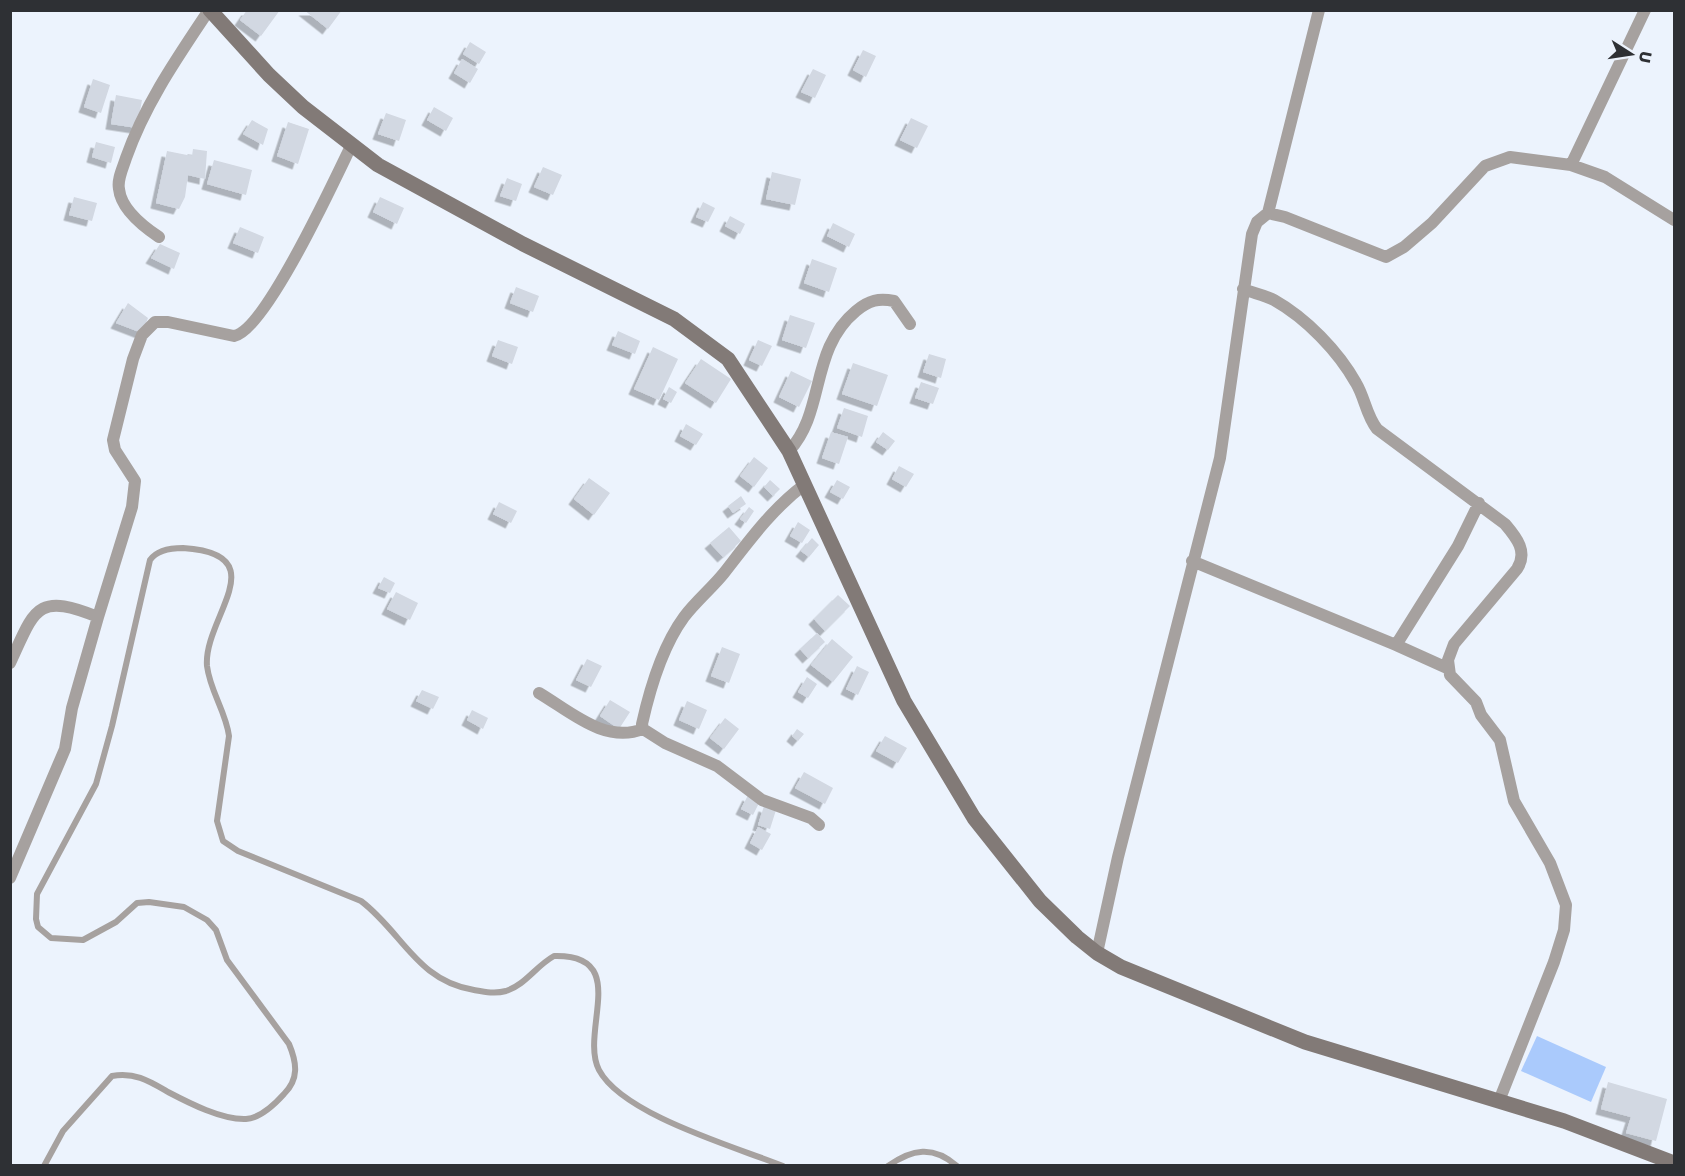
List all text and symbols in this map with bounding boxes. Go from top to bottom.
north arrow [1601,24,1661,84]
text: U [1635,49,1656,65]

